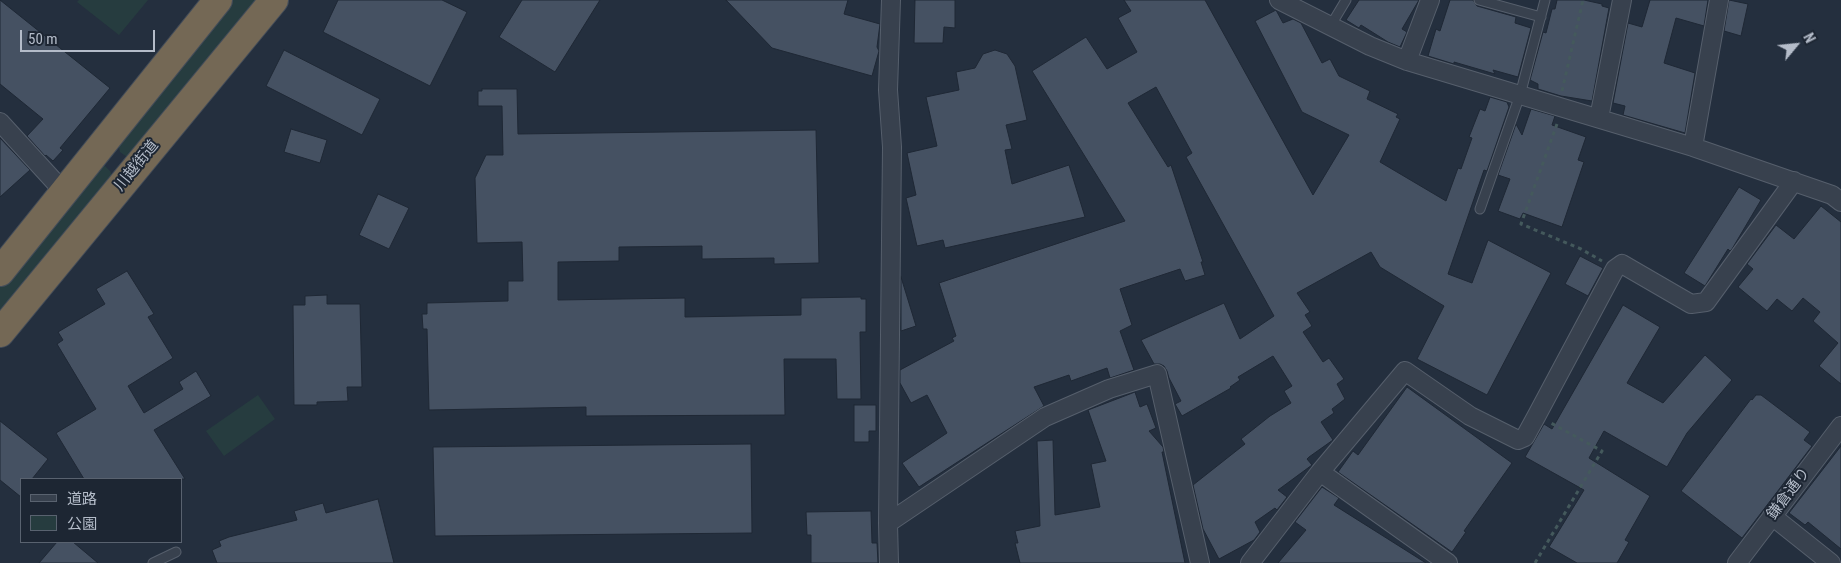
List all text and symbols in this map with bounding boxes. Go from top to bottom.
scale bar [22,20,158,52]
north arrow [1771,20,1821,70]
text: 50 m [28,30,58,48]
text: N [1800,30,1818,45]
street label: 川越街道 [111,137,163,195]
street label: 鎌倉通り [1764,465,1814,523]
legend [20,478,182,543]
text: 道路 [67,490,97,508]
text: 公園 [67,515,97,533]

